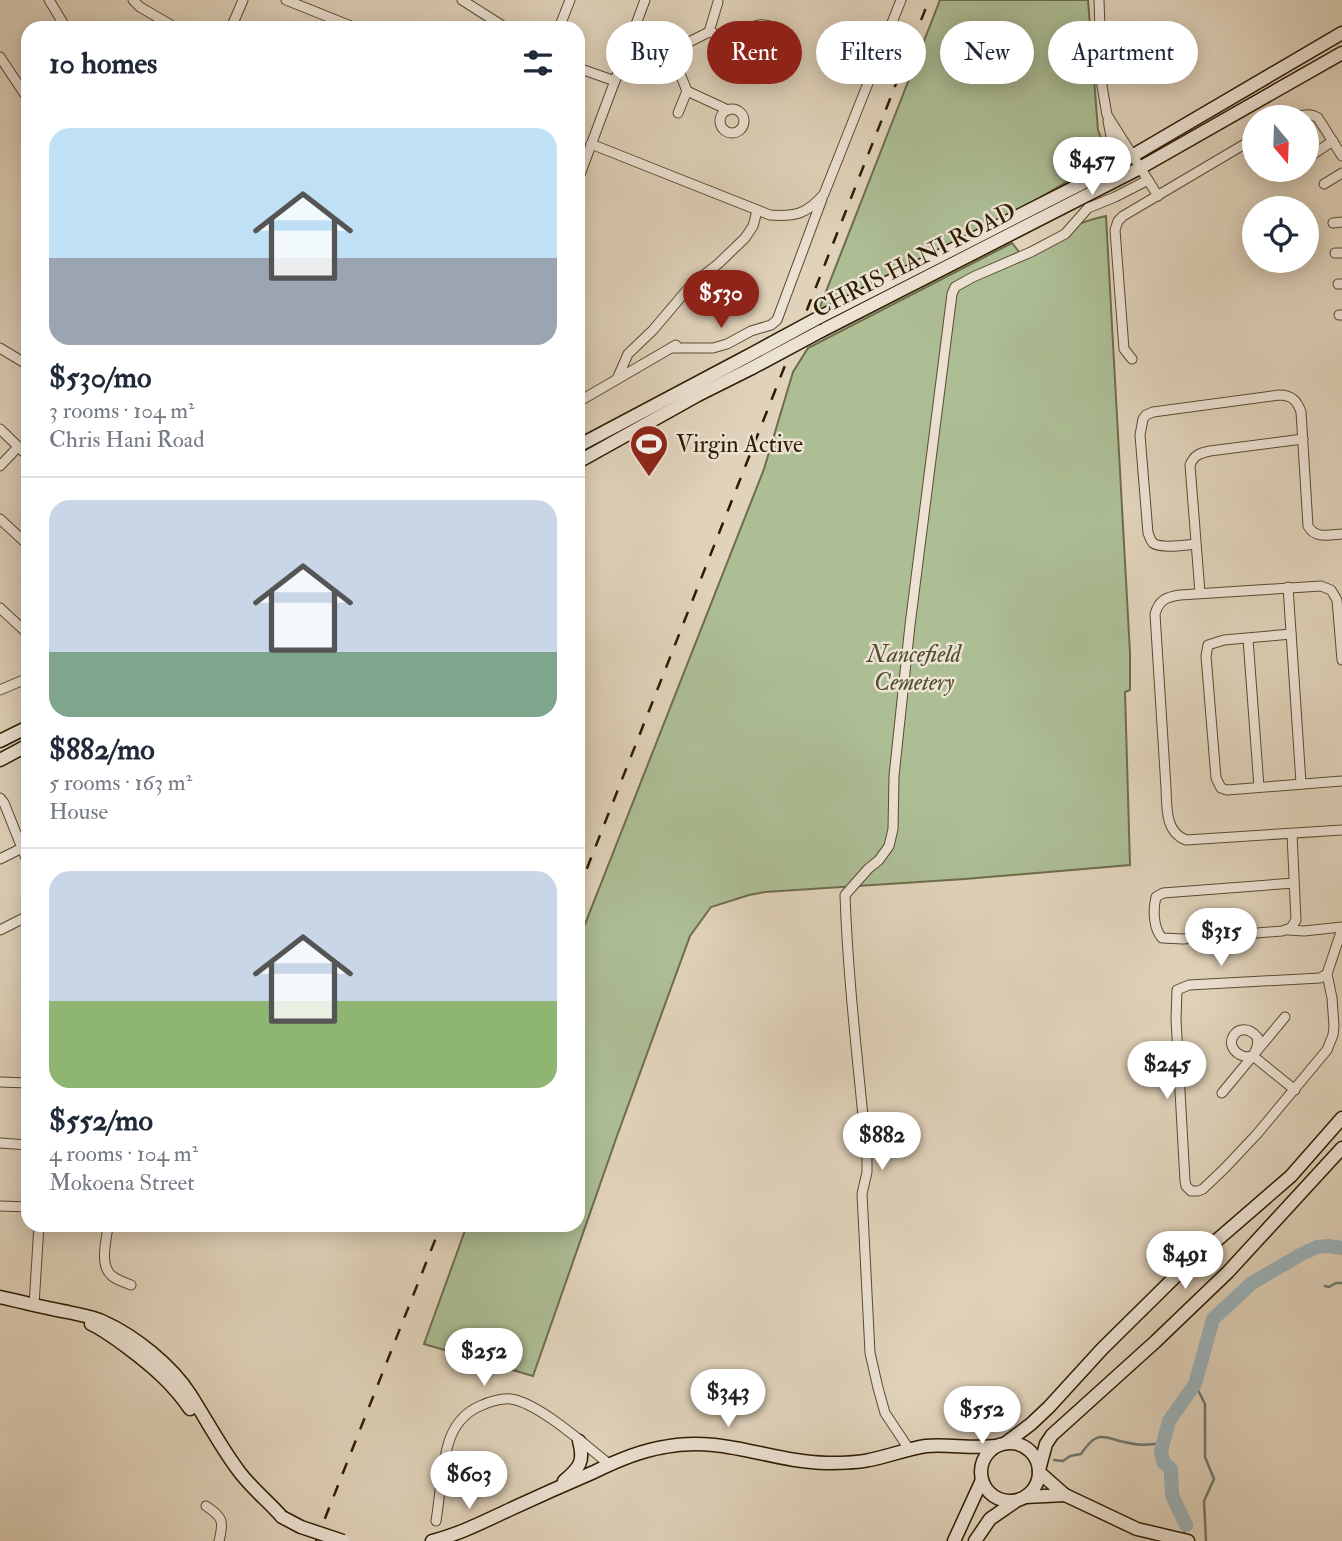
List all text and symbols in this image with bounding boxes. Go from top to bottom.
chip: Buy [606,21,693,84]
chip: Rent [707,21,802,84]
chip: Filters [816,21,926,84]
chip: New [940,21,1034,84]
chip: Apartment [1048,21,1198,84]
icon: filters [519,44,557,82]
text: 10 homes [49,45,157,82]
north arrow [1242,105,1320,182]
map controls [1242,105,1319,273]
pin: $457 [1051,138,1133,197]
text: $457 [1069,145,1115,174]
icon: home [240,173,366,299]
street label: CHRIS HANI ROAD [807,196,1021,325]
button: locate [1242,196,1319,273]
pin: $530 [680,270,762,330]
text: $530 [699,278,743,307]
text: $530/mo [49,359,151,396]
text: 3 rooms · 104 m² [49,396,195,425]
sports icon: Virgin Active [628,423,670,478]
text: Chris Hani Road [49,425,205,454]
place label: Virgin Active [676,429,803,460]
icon: home [240,545,366,671]
park label: Nancefield Cemetery [865,639,963,698]
text: $882/mo [49,731,155,768]
text: 5 rooms · 163 m² [49,768,192,797]
text: House [49,797,108,826]
pin: $315 [1180,908,1262,968]
icon: home [240,916,366,1042]
text: $315 [1201,916,1241,945]
pin: $245 [1126,1042,1208,1101]
text: $245 [1143,1049,1191,1078]
text: $552/mo [49,1102,153,1139]
pin: $882 [841,1112,923,1172]
text: $882 [859,1120,905,1149]
text: 4 rooms · 104 m² [49,1139,198,1168]
text: Mokoena Street [49,1168,195,1197]
pin: $491 [1144,1232,1226,1291]
text: $491 [1162,1239,1208,1268]
pin: $252 [443,1328,525,1388]
text: $252 [461,1336,507,1365]
pin: $343 [687,1370,769,1429]
text: $343 [706,1377,750,1406]
pin: $552 [941,1386,1023,1446]
text: $552 [960,1394,1004,1423]
pin: $603 [428,1452,510,1511]
text: $603 [446,1459,492,1488]

